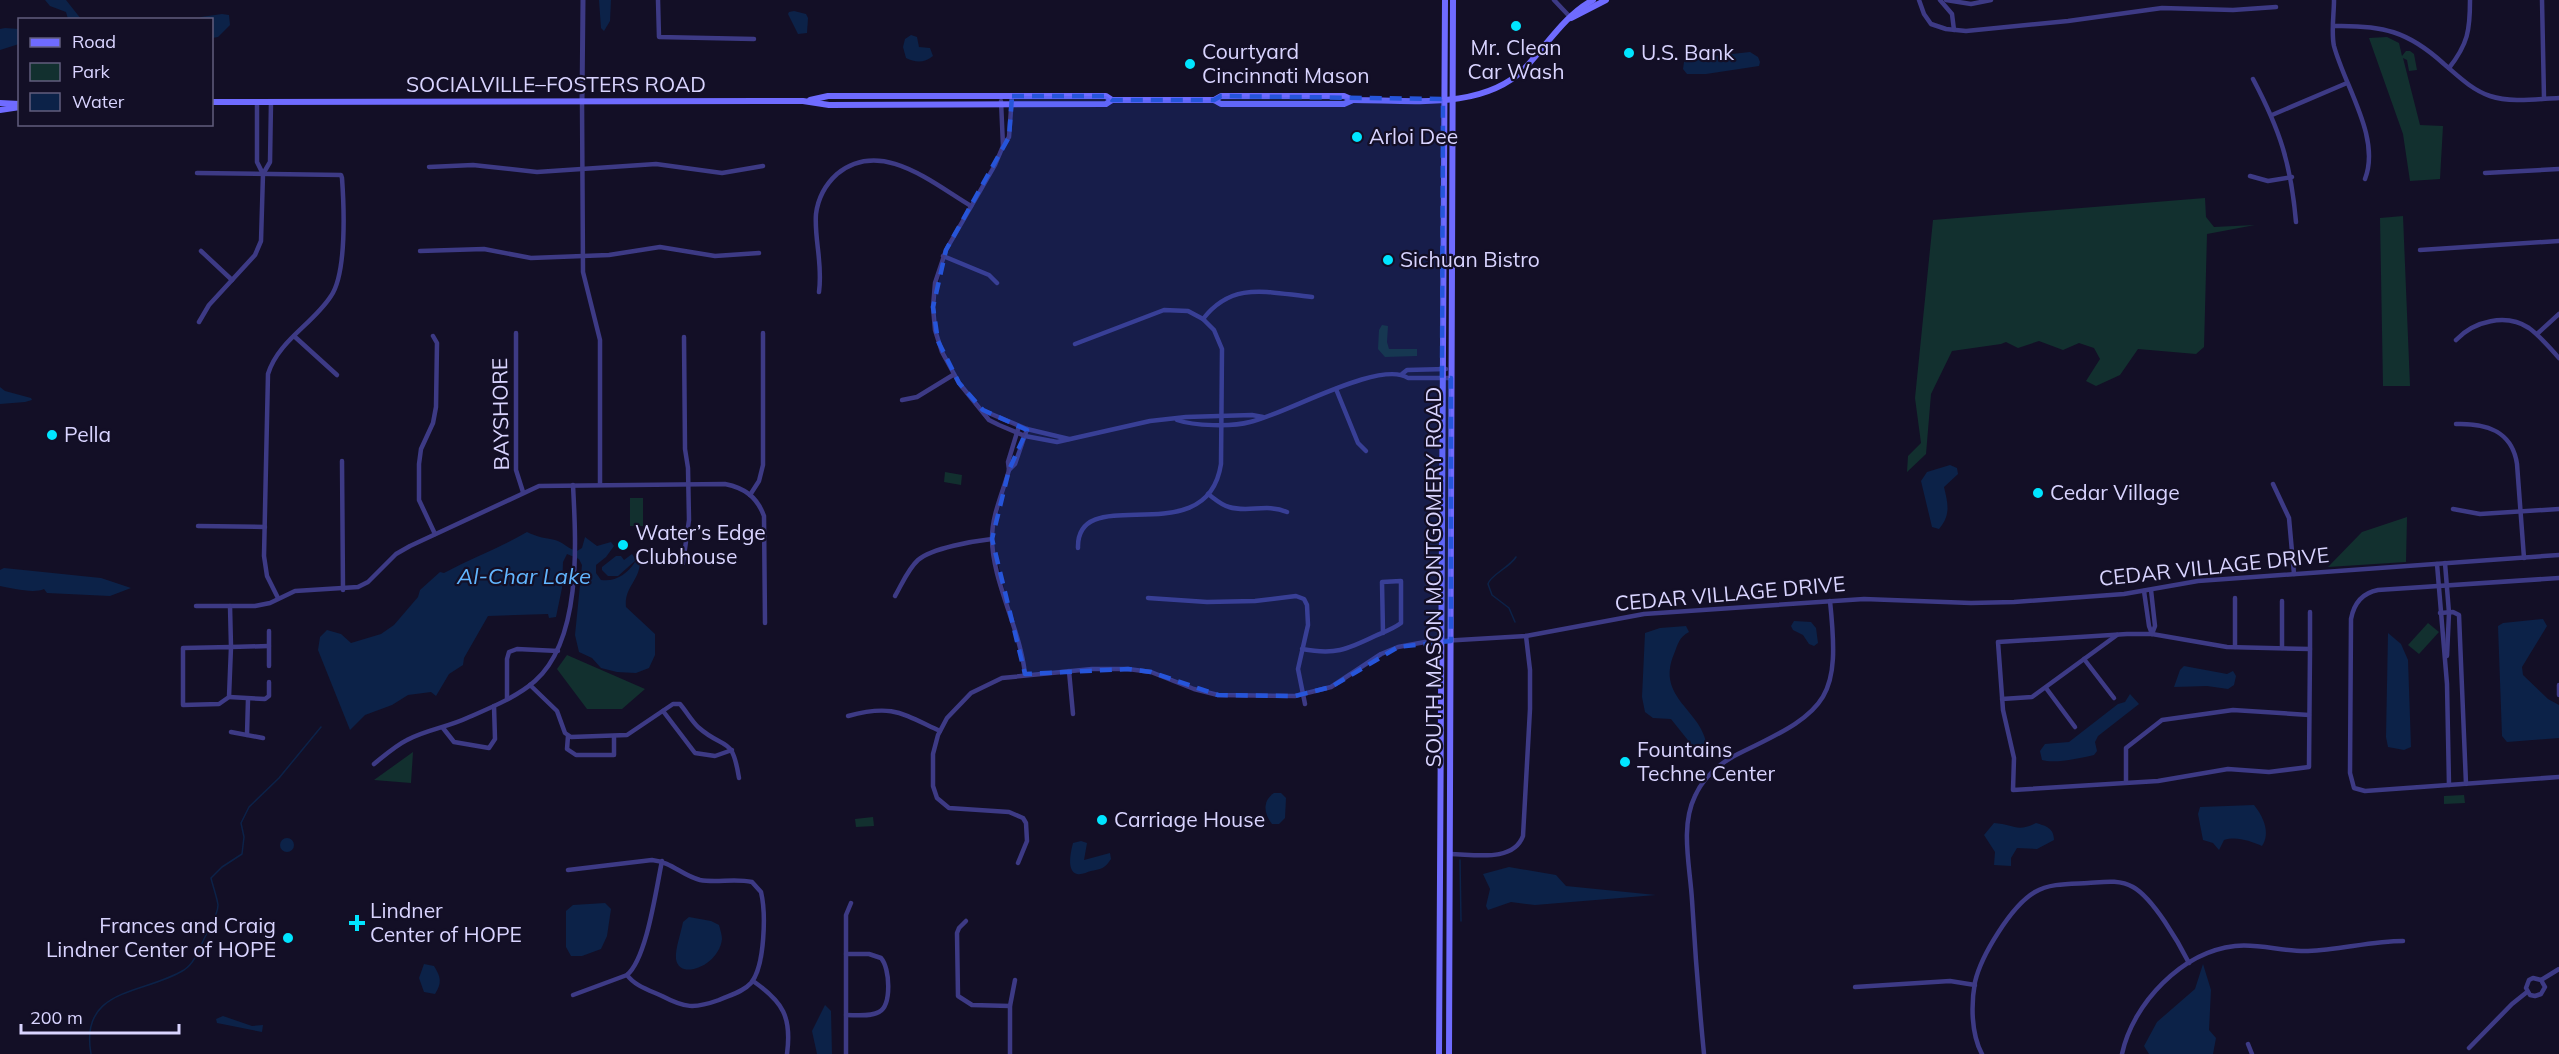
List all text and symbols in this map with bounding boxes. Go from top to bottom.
legend [18,18,213,126]
marker: Mr. Clean Car Wash [1509,19,1523,33]
text: Road [72,30,116,53]
place label: Mr. Clean Car Wash [1467,34,1565,84]
place label: Courtyard Cincinnati Mason [1202,38,1369,88]
place label: U.S. Bank [1641,39,1734,65]
marker: U.S. Bank [1622,46,1636,60]
marker: Courtyard Cincinnati Mason [1183,57,1197,71]
text: Park [72,60,111,83]
street label: SOCIALVILLE–FOSTERS ROAD [406,71,706,97]
text: Water [72,90,125,113]
place label: Arloi Dee [1369,123,1458,149]
marker: Arloi Dee [1350,130,1364,144]
place label: Sichuan Bistro [1400,246,1540,272]
marker: Sichuan Bistro [1381,253,1395,267]
street label: BAYSHORE [486,357,514,471]
street label: SOUTH MASON MONTGOMERY ROAD [1420,387,1446,767]
place label: Pella [64,421,111,447]
marker: Pella [45,428,59,442]
place label: Cedar Village [2050,479,2180,505]
marker: Cedar Village [2031,486,2045,500]
place label: Water’s Edge Clubhouse [635,519,766,569]
marker: Water’s Edge Clubhouse [616,538,630,552]
street label: CEDAR VILLAGE DRIVE [2098,541,2330,591]
water label: Al-Char Lake [456,562,591,590]
street label: CEDAR VILLAGE DRIVE [1614,570,1846,616]
place label: Fountains Techne Center [1637,736,1775,786]
marker: Fountains Techne Center [1618,755,1632,769]
place label: Carriage House [1114,806,1265,832]
marker: Carriage House [1095,813,1109,827]
place label: Lindner Center of HOPE [370,897,522,947]
place label: Frances and Craig Lindner Center of HOPE [46,912,276,962]
marker: Lindner Center of HOPE [348,914,366,932]
marker: Frances and Craig Lindner Center of HOPE [281,931,295,945]
scale bar [21,997,178,1035]
text: 200 m [30,1006,83,1029]

